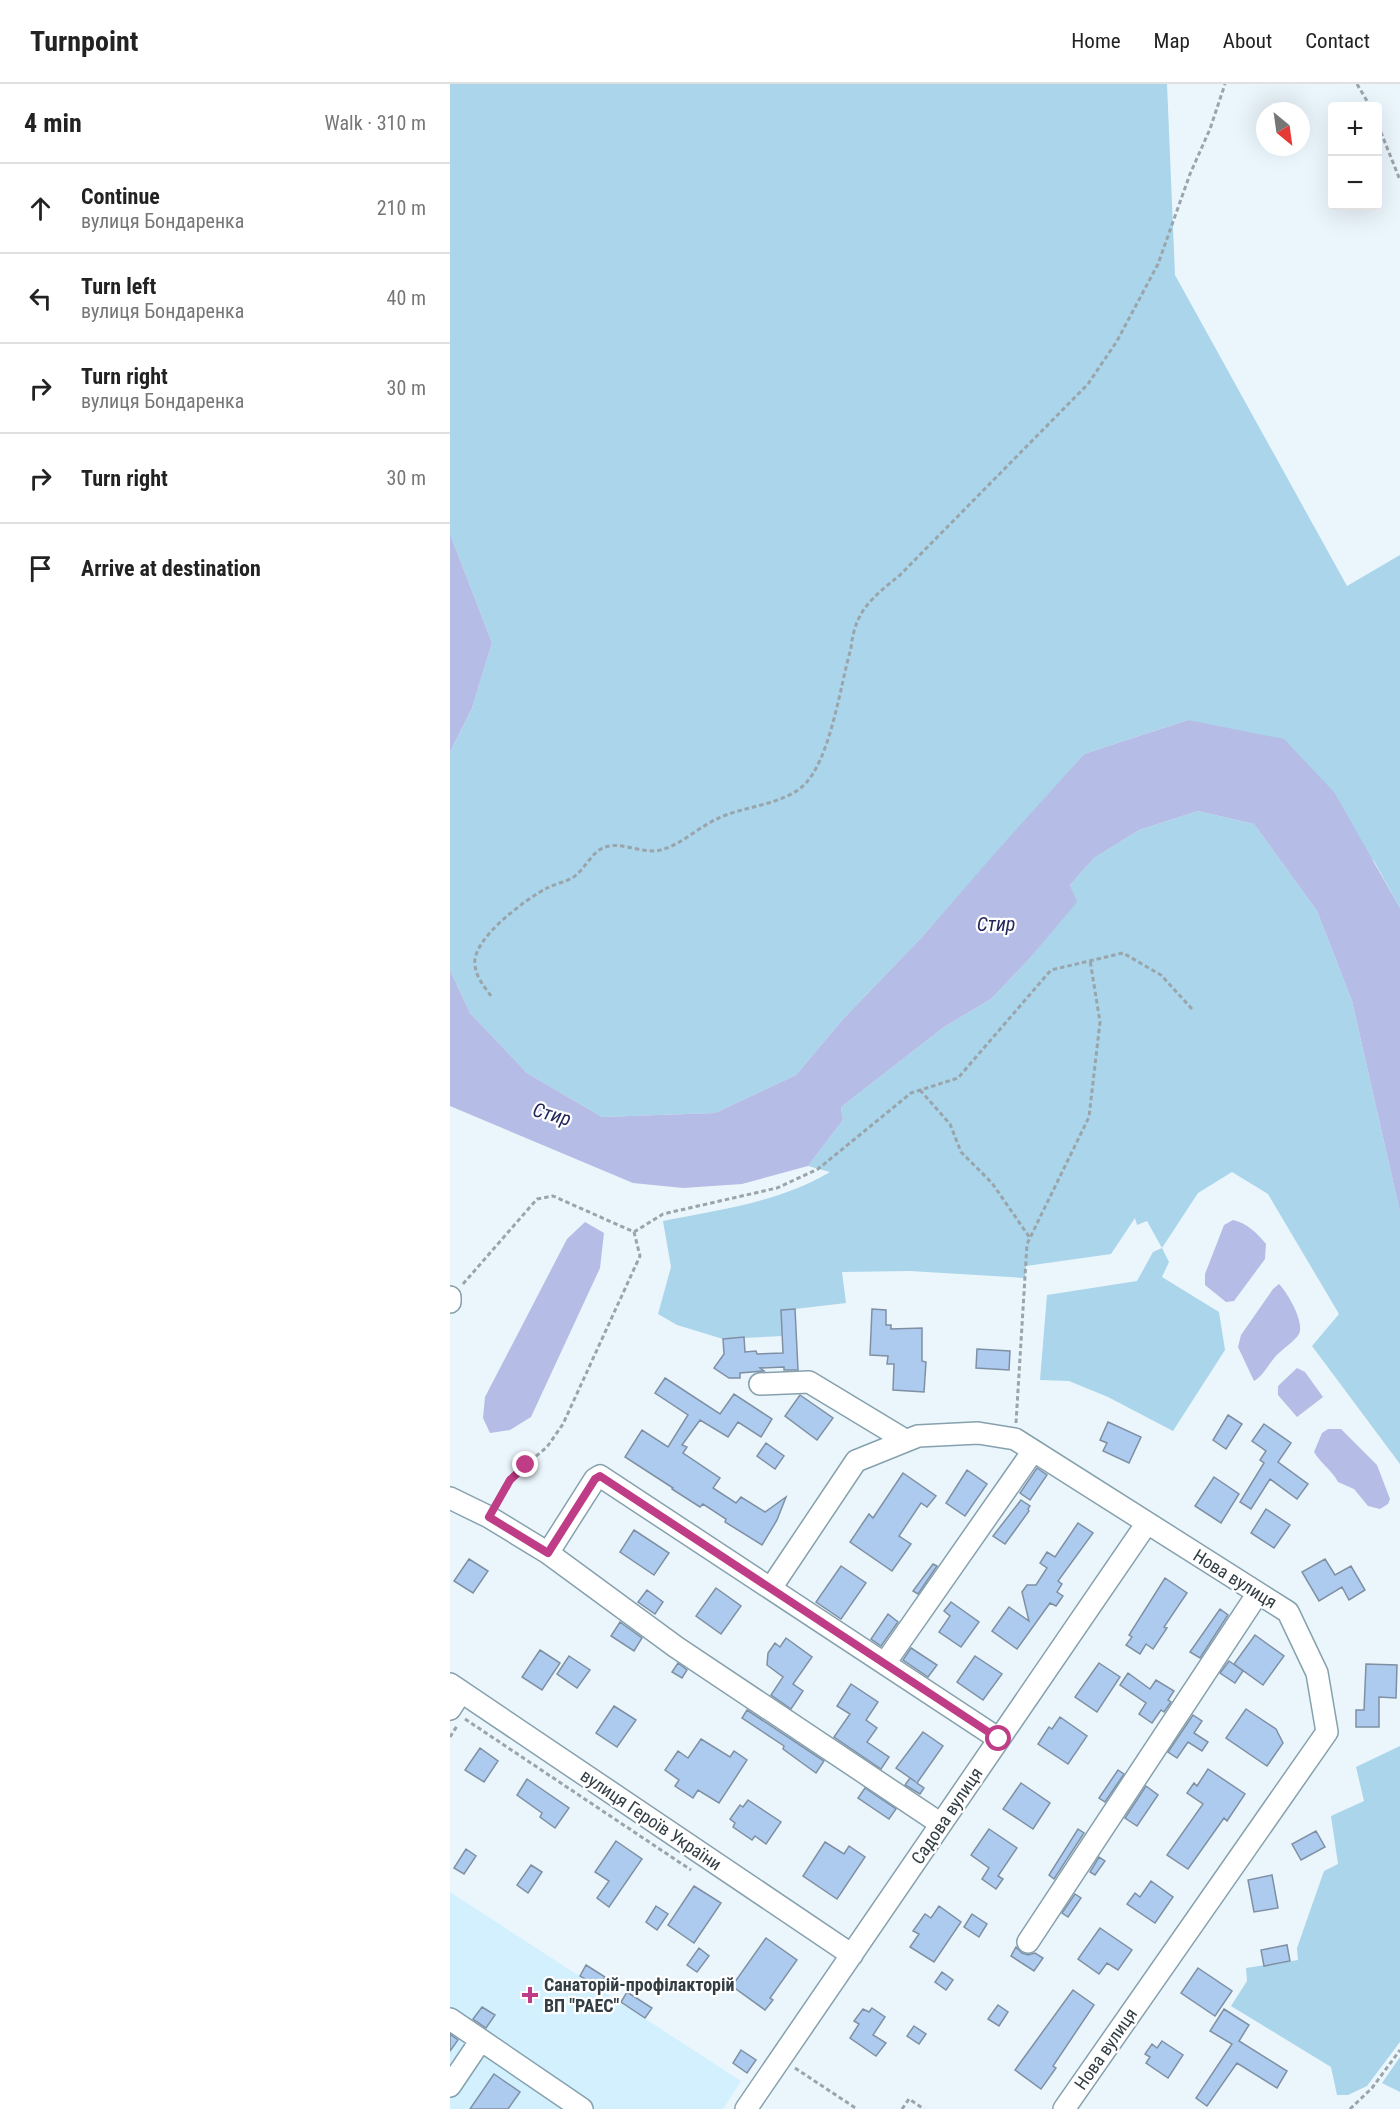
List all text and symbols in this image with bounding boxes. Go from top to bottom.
text: Turnpoint [30,25,138,58]
text: Home [1071,29,1121,53]
text: Map [1154,29,1190,53]
text: About [1223,29,1272,53]
text: Contact [1305,29,1370,53]
north arrow [1256,102,1310,156]
map controls [1328,102,1382,210]
button: + [1328,102,1382,156]
text: 4 min [24,108,82,138]
text: Walk · 310 m [325,111,426,135]
button: − [1328,156,1382,210]
text: Continue [81,184,160,209]
icon: ahead [24,192,57,225]
text: 210 m [377,196,426,220]
text: вулиця Бондаренка [81,209,244,233]
text: Turn left [81,274,156,299]
icon: left [24,282,57,315]
text: 40 m [387,286,426,310]
text: вулиця Бондаренка [81,299,244,323]
text: Turn right [81,364,168,389]
icon: right [24,372,57,405]
text: 30 m [387,376,426,400]
text: вулиця Бондаренка [81,389,244,413]
icon: right [24,462,57,495]
text: Turn right [81,466,168,491]
text: 30 m [387,466,426,490]
icon: arrive [24,552,57,585]
text: Arrive at destination [81,556,261,581]
water label: Стир [977,912,1015,936]
water label: Стир [530,1097,574,1131]
route end [512,1451,538,1477]
street label: Нова вулиця [1190,1545,1281,1613]
route start [985,1725,1011,1751]
street label: Садова вулиця [907,1763,987,1868]
street label: вулиця Героїв України [577,1765,726,1875]
place label: Санаторій-профілакторій ВП "РАЕС" [544,1974,735,2016]
marker: Санаторій-профілакторій ВП "РАЕС" [521,1986,539,2004]
street label: Нова вулиця [1070,2004,1141,2094]

